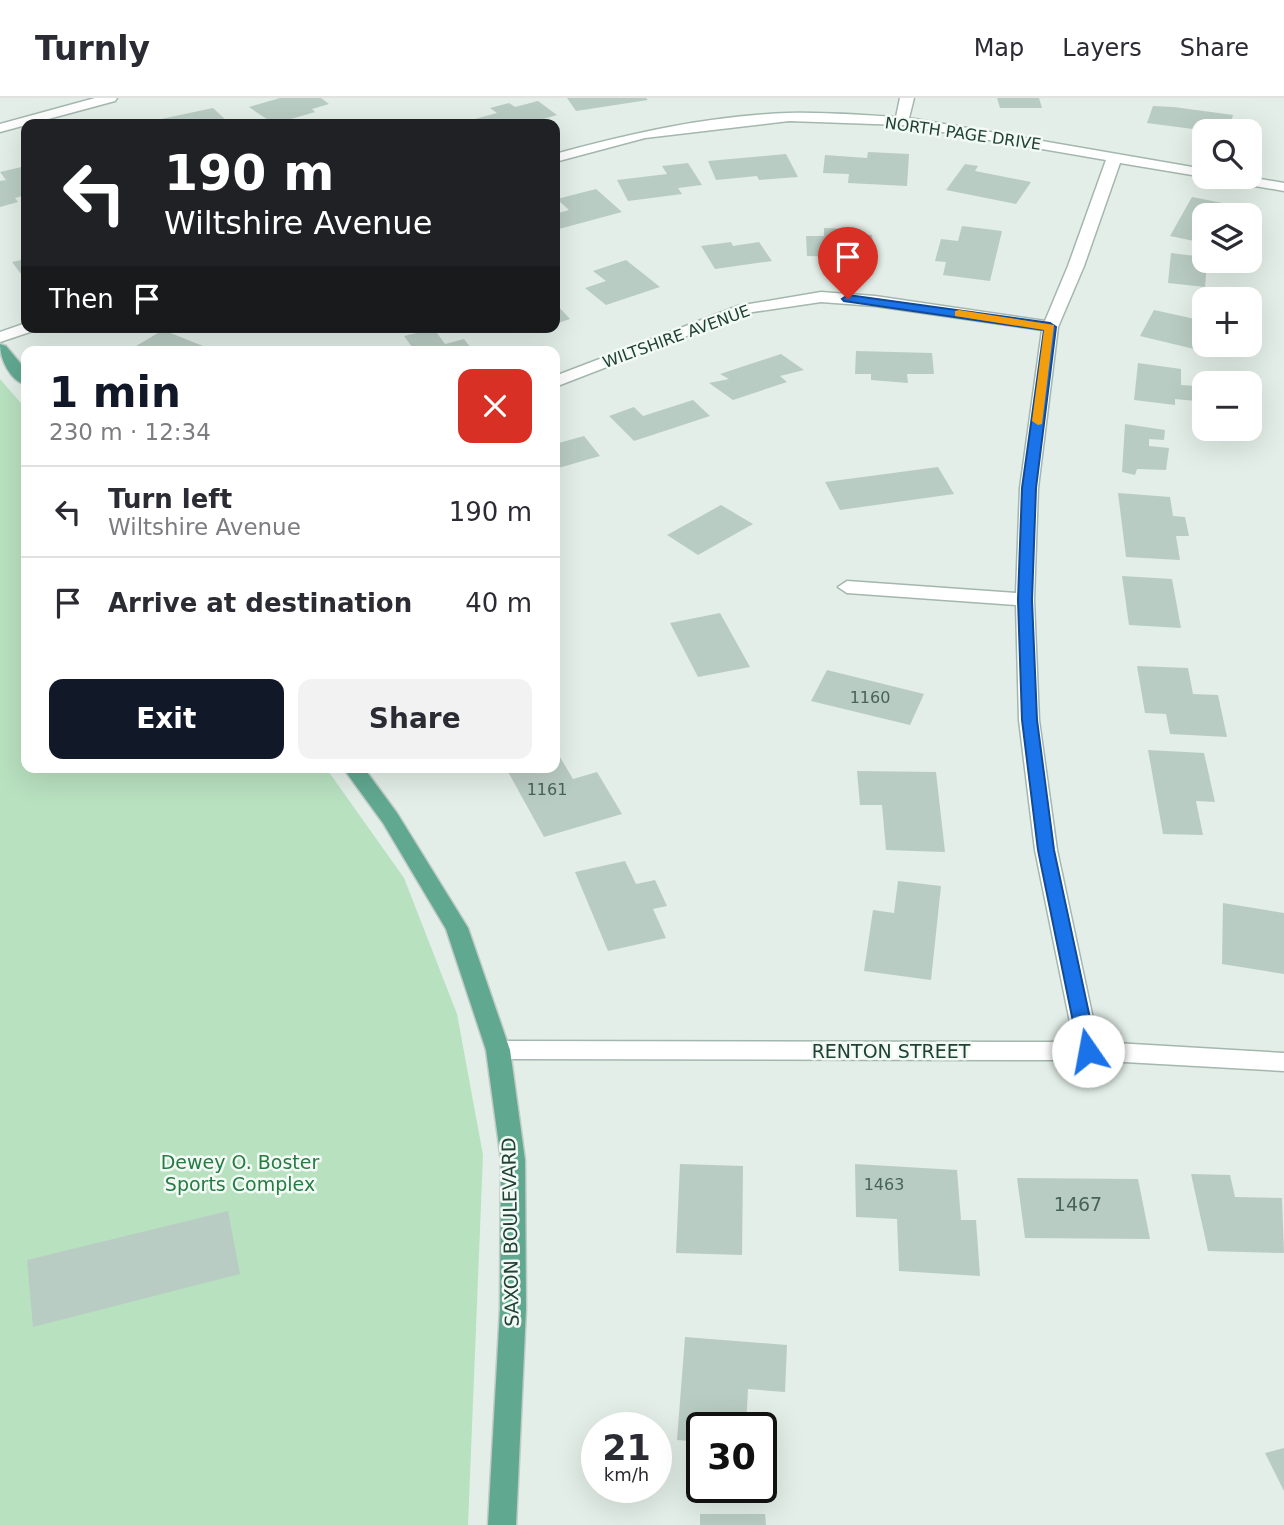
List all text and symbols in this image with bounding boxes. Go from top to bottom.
text: Turnly [35,29,150,68]
text: Map [974,34,1024,62]
text: Layers [1062,34,1142,62]
text: Share [1180,34,1249,62]
street label: NORTH PAGE DRIVE [884,113,1042,154]
map controls [1192,119,1262,441]
button: search [1192,119,1262,189]
text: 190 m [164,145,334,202]
icon: left [49,147,140,238]
button: layers [1192,203,1262,273]
text: Wiltshire Avenue [164,204,432,242]
pin [818,227,878,299]
icon: arrive [829,238,867,276]
icon: arrive [128,280,166,318]
text: Then [49,284,114,314]
button: + [1192,287,1262,357]
street label: WILTSHIRE AVENUE [600,301,752,372]
text: 1 min [49,368,181,417]
button: close [458,369,532,443]
button: − [1192,371,1262,441]
text: 230 m · 12:34 [49,419,211,445]
text: Turn left [108,484,232,514]
icon: left [49,493,87,531]
text: 190 m [449,497,532,527]
text: Wiltshire Avenue [108,514,301,540]
icon: arrive [49,584,87,622]
text: Arrive at destination [108,588,412,618]
text: 40 m [465,588,532,618]
button: Exit [49,679,284,759]
button: Share [298,679,532,759]
house number: 1160 [850,688,890,707]
house number: 1161 [527,780,567,799]
position arrow [1051,1014,1125,1088]
street label: RENTON STREET [812,1040,971,1062]
street label: SAXON BOULEVARD [497,1137,523,1327]
park label: Dewey O. Boster Sports Complex [161,1151,319,1195]
house number: 1463 [864,1175,904,1194]
house number: 1467 [1054,1193,1102,1215]
speed limit sign: 30 [686,1412,777,1503]
text: 21 [602,1428,651,1468]
text: km/h [604,1464,649,1485]

